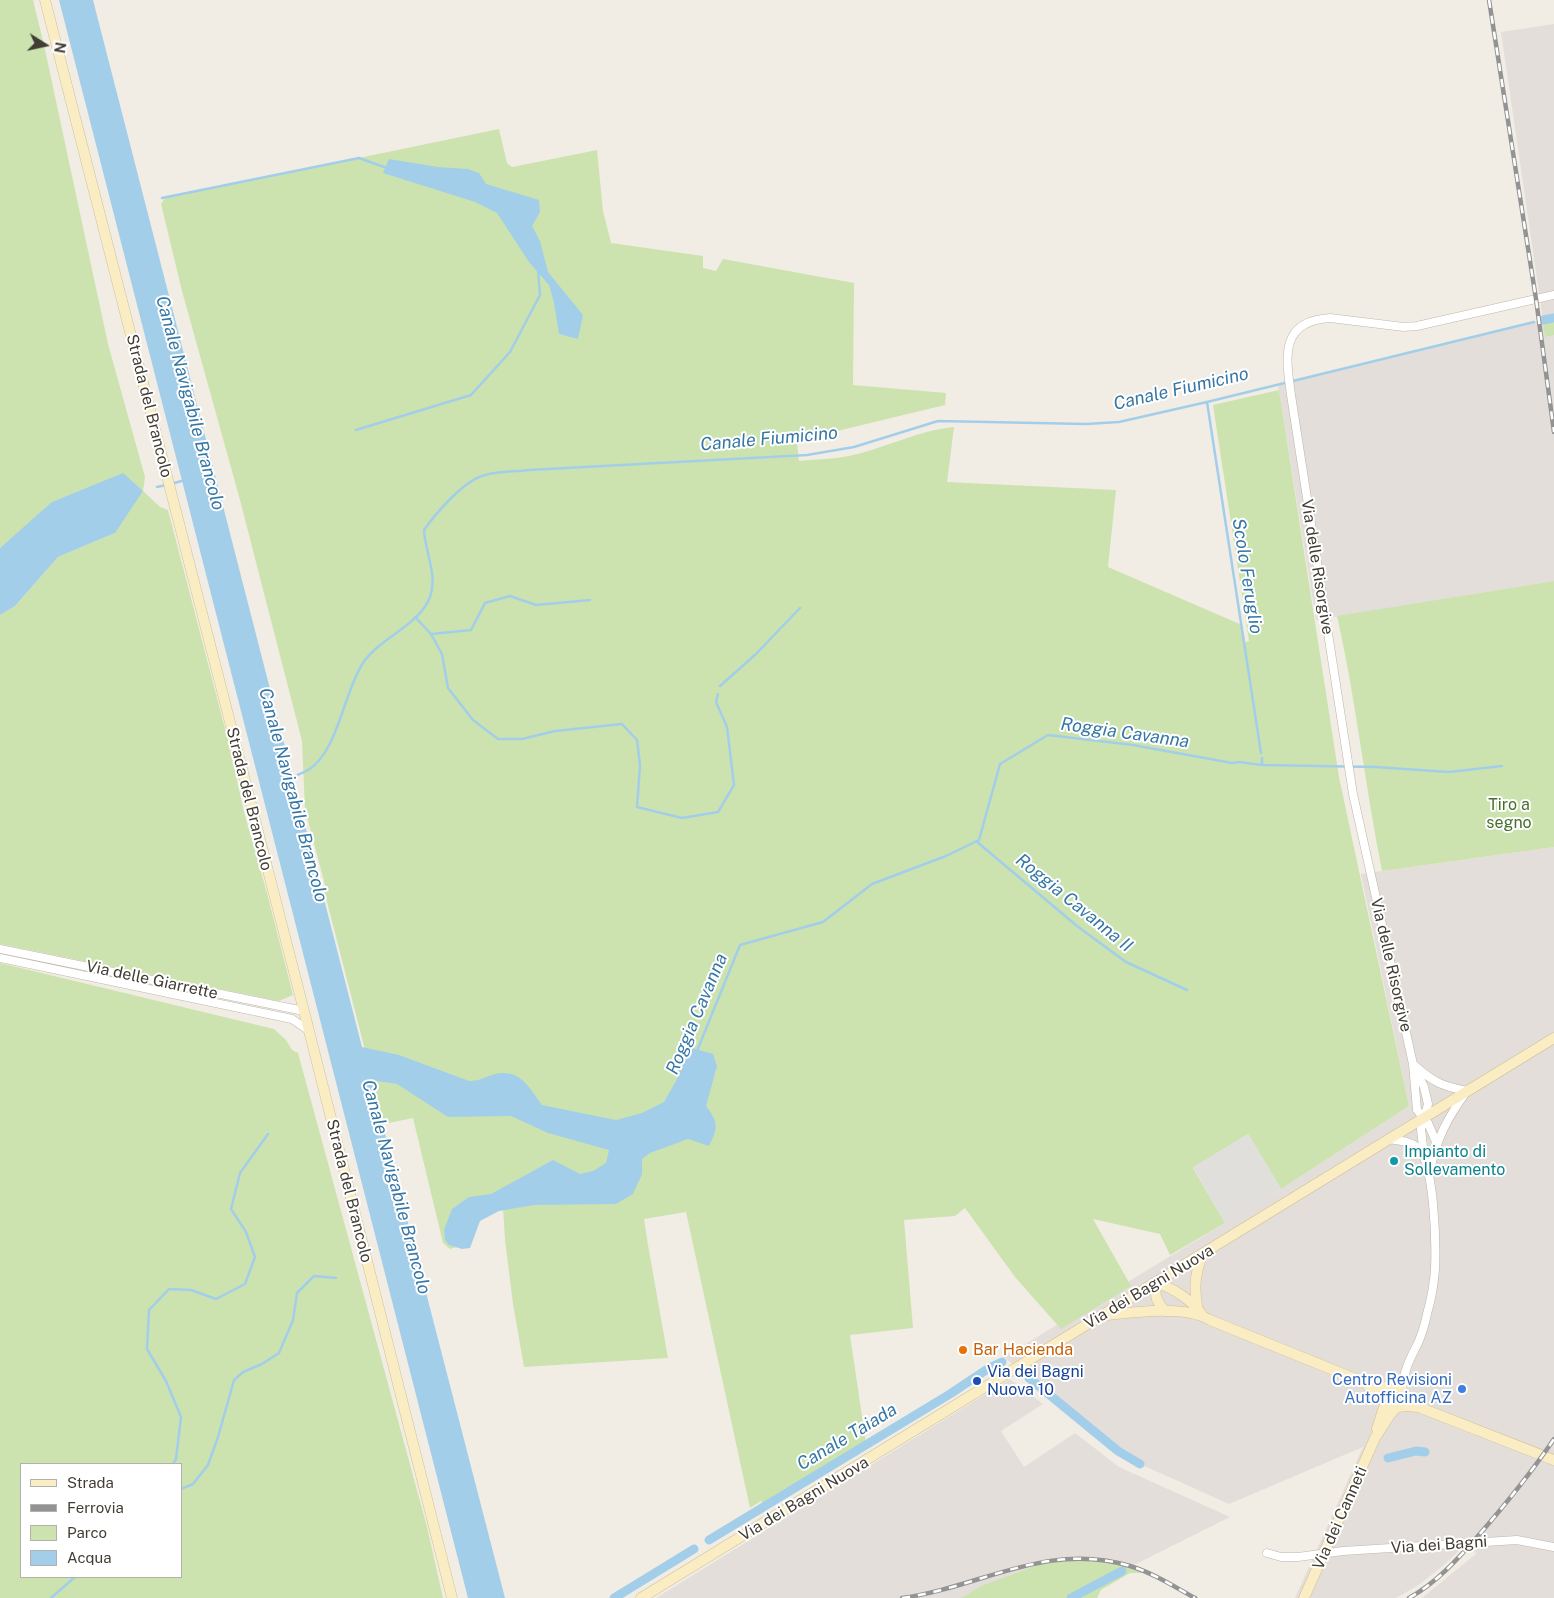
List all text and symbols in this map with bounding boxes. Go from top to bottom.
north arrow [20,20,70,70]
text: N [51,41,69,54]
water label: Canale Navigabile Brancolo [151,293,229,513]
street label: Strada del Brancolo [122,332,176,480]
water label: Canale Fiumicino [1111,363,1251,415]
water label: Canale Fiumicino [699,422,839,456]
street label: Via delle Risorgive [1297,498,1337,636]
water label: Scolo Feruglio [1227,517,1267,635]
water label: Canale Navigabile Brancolo [254,685,332,905]
water label: Roggia Cavanna [1059,713,1191,753]
street label: Strada del Brancolo [222,725,276,873]
park label: Tiro a segno [1486,795,1532,833]
water label: Roggia Cavanna II [1011,849,1137,957]
street label: Via delle Risorgive [1366,896,1416,1034]
water label: Roggia Cavanna [662,950,732,1078]
street label: Via delle Giarrette [84,957,220,1003]
water label: Canale Navigabile Brancolo [357,1077,435,1297]
street label: Strada del Brancolo [322,1117,376,1265]
place label: Impianto di Sollevamento [1404,1142,1505,1180]
marker: Impianto di Sollevamento [1388,1155,1400,1167]
street label: Via dei Bagni Nuova [1081,1241,1217,1333]
place label: Bar Hacienda [973,1340,1073,1360]
marker: Bar Hacienda [957,1344,969,1356]
place label: Via dei Bagni Nuova 10 [987,1362,1084,1400]
place label: Centro Revisioni Autofficina AZ [1332,1370,1452,1408]
marker: Via dei Bagni Nuova 10 [971,1375,983,1387]
marker: Centro Revisioni Autofficina AZ [1456,1383,1468,1395]
water label: Canale Taiada [793,1399,901,1475]
street label: Via dei Bagni Nuova [736,1453,872,1545]
legend [20,1463,182,1578]
street label: Via dei Canneti [1309,1463,1371,1573]
text: Strada [67,1474,114,1491]
text: Ferrovia [67,1499,124,1516]
text: Parco [67,1524,107,1541]
street label: Via dei Bagni [1390,1532,1488,1558]
text: Acqua [67,1549,112,1566]

